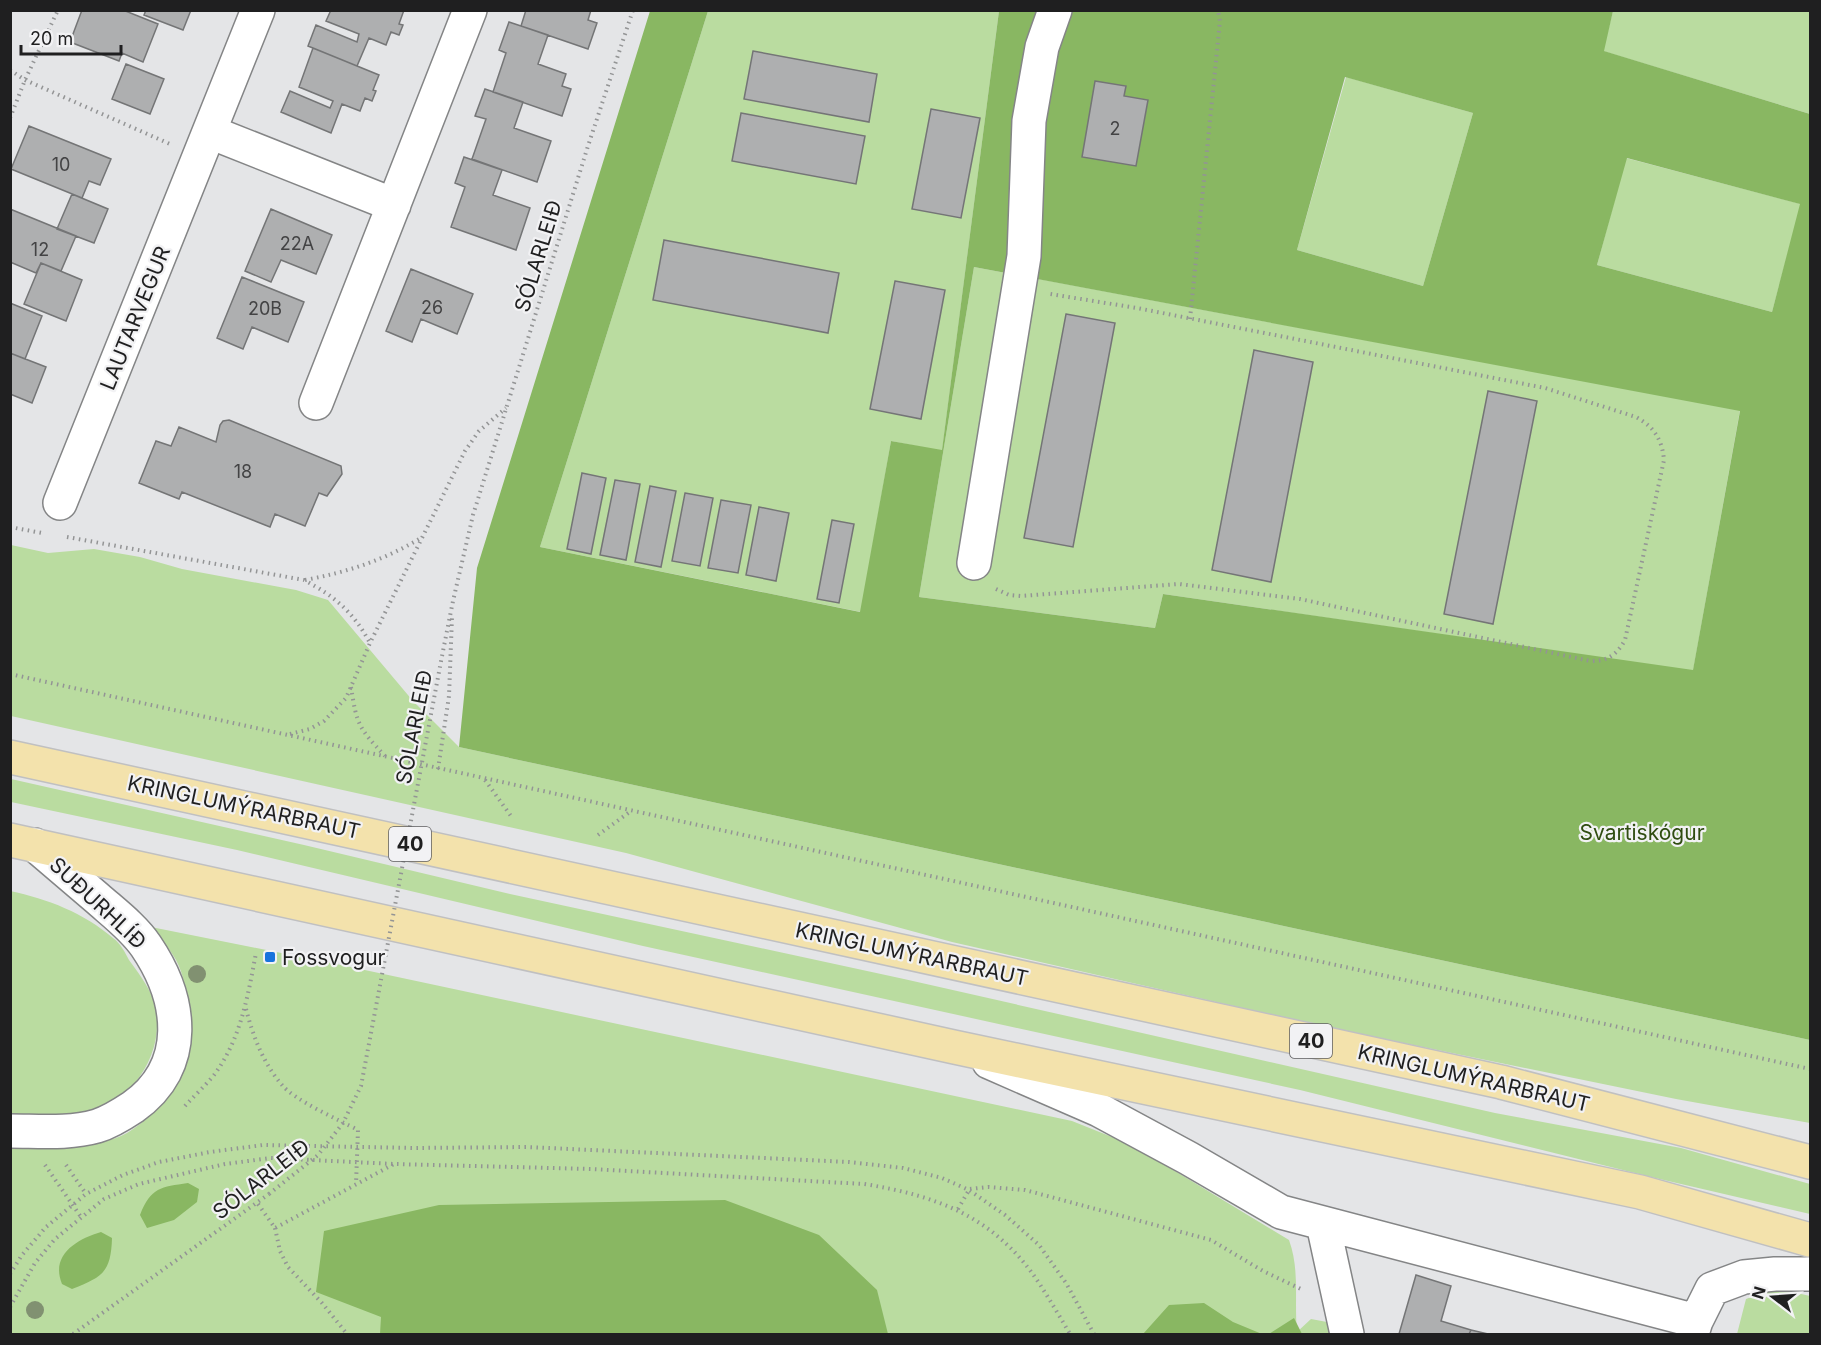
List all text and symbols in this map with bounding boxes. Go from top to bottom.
scale bar [21,18,122,56]
text: 20 m [30,28,73,49]
house number: 2 [1110,118,1120,139]
house number: 10 [52,154,70,175]
street label: SÓLARLEIÐ [508,197,567,315]
house number: 22A [280,233,314,254]
house number: 12 [31,239,49,260]
street label: LAUTARVEGUR [95,242,175,394]
house number: 26 [421,297,443,318]
house number: 20B [248,298,282,319]
house number: 18 [234,461,252,482]
street label: SÓLARLEIÐ [390,668,437,786]
street label: KRINGLUMÝRARBRAUT [125,769,363,844]
park label: Svartiskógur [1579,820,1705,845]
road number: 40 [389,827,431,861]
street label: SUÐURHLÍÐ [45,851,152,954]
street label: KRINGLUMÝRARBRAUT [793,916,1031,991]
place label: Fossvogur [282,945,386,970]
marker: Fossvogur [263,950,277,964]
road number: 40 [1290,1024,1332,1058]
street label: KRINGLUMÝRARBRAUT [1355,1038,1593,1117]
street label: SÓLARLEIÐ [207,1133,314,1224]
north arrow [1743,1267,1803,1327]
text: N [1747,1284,1770,1301]

